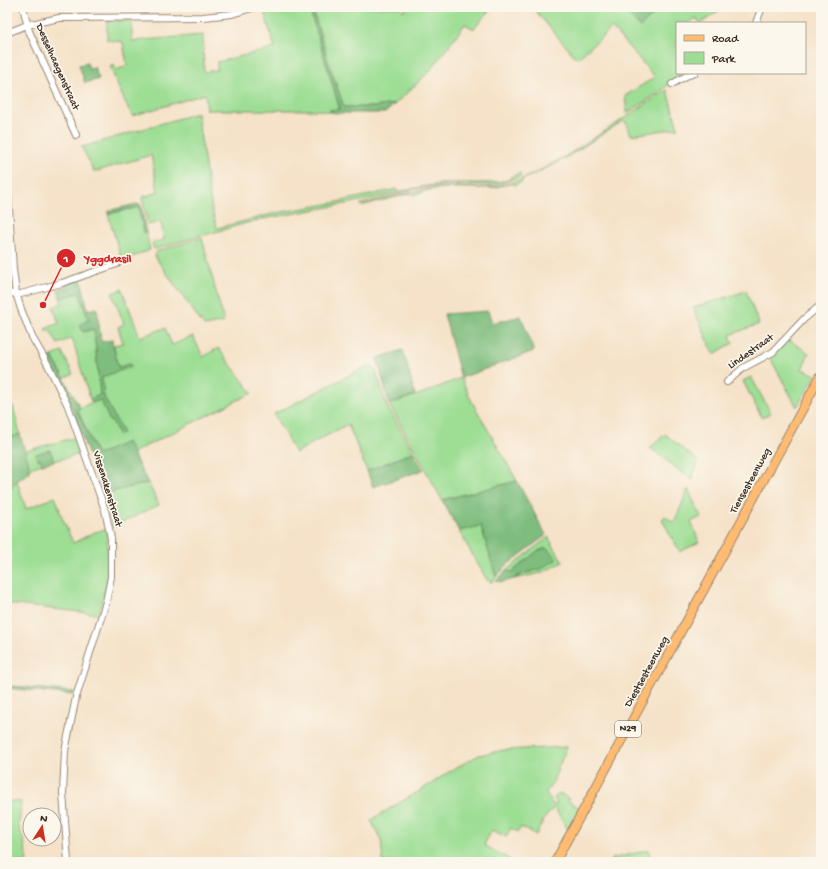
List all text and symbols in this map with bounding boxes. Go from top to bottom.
street label: Desselhaegenstraat [32,21,82,113]
legend [676,22,806,74]
text: Road [712,33,739,47]
text: Park [711,53,737,67]
callout: Yggdrasil [56,246,139,270]
text: 1 [63,253,69,267]
text: Yggdrasil [83,253,132,267]
street label: Lindestraat [726,331,777,372]
street label: Tiensesteenweg [728,446,774,517]
street label: Vissenakenstraat [89,449,125,530]
street label: Diestsesteenweg [622,635,671,710]
road number: N29 [615,721,641,737]
north arrow [22,807,62,847]
text: N [39,813,48,826]

